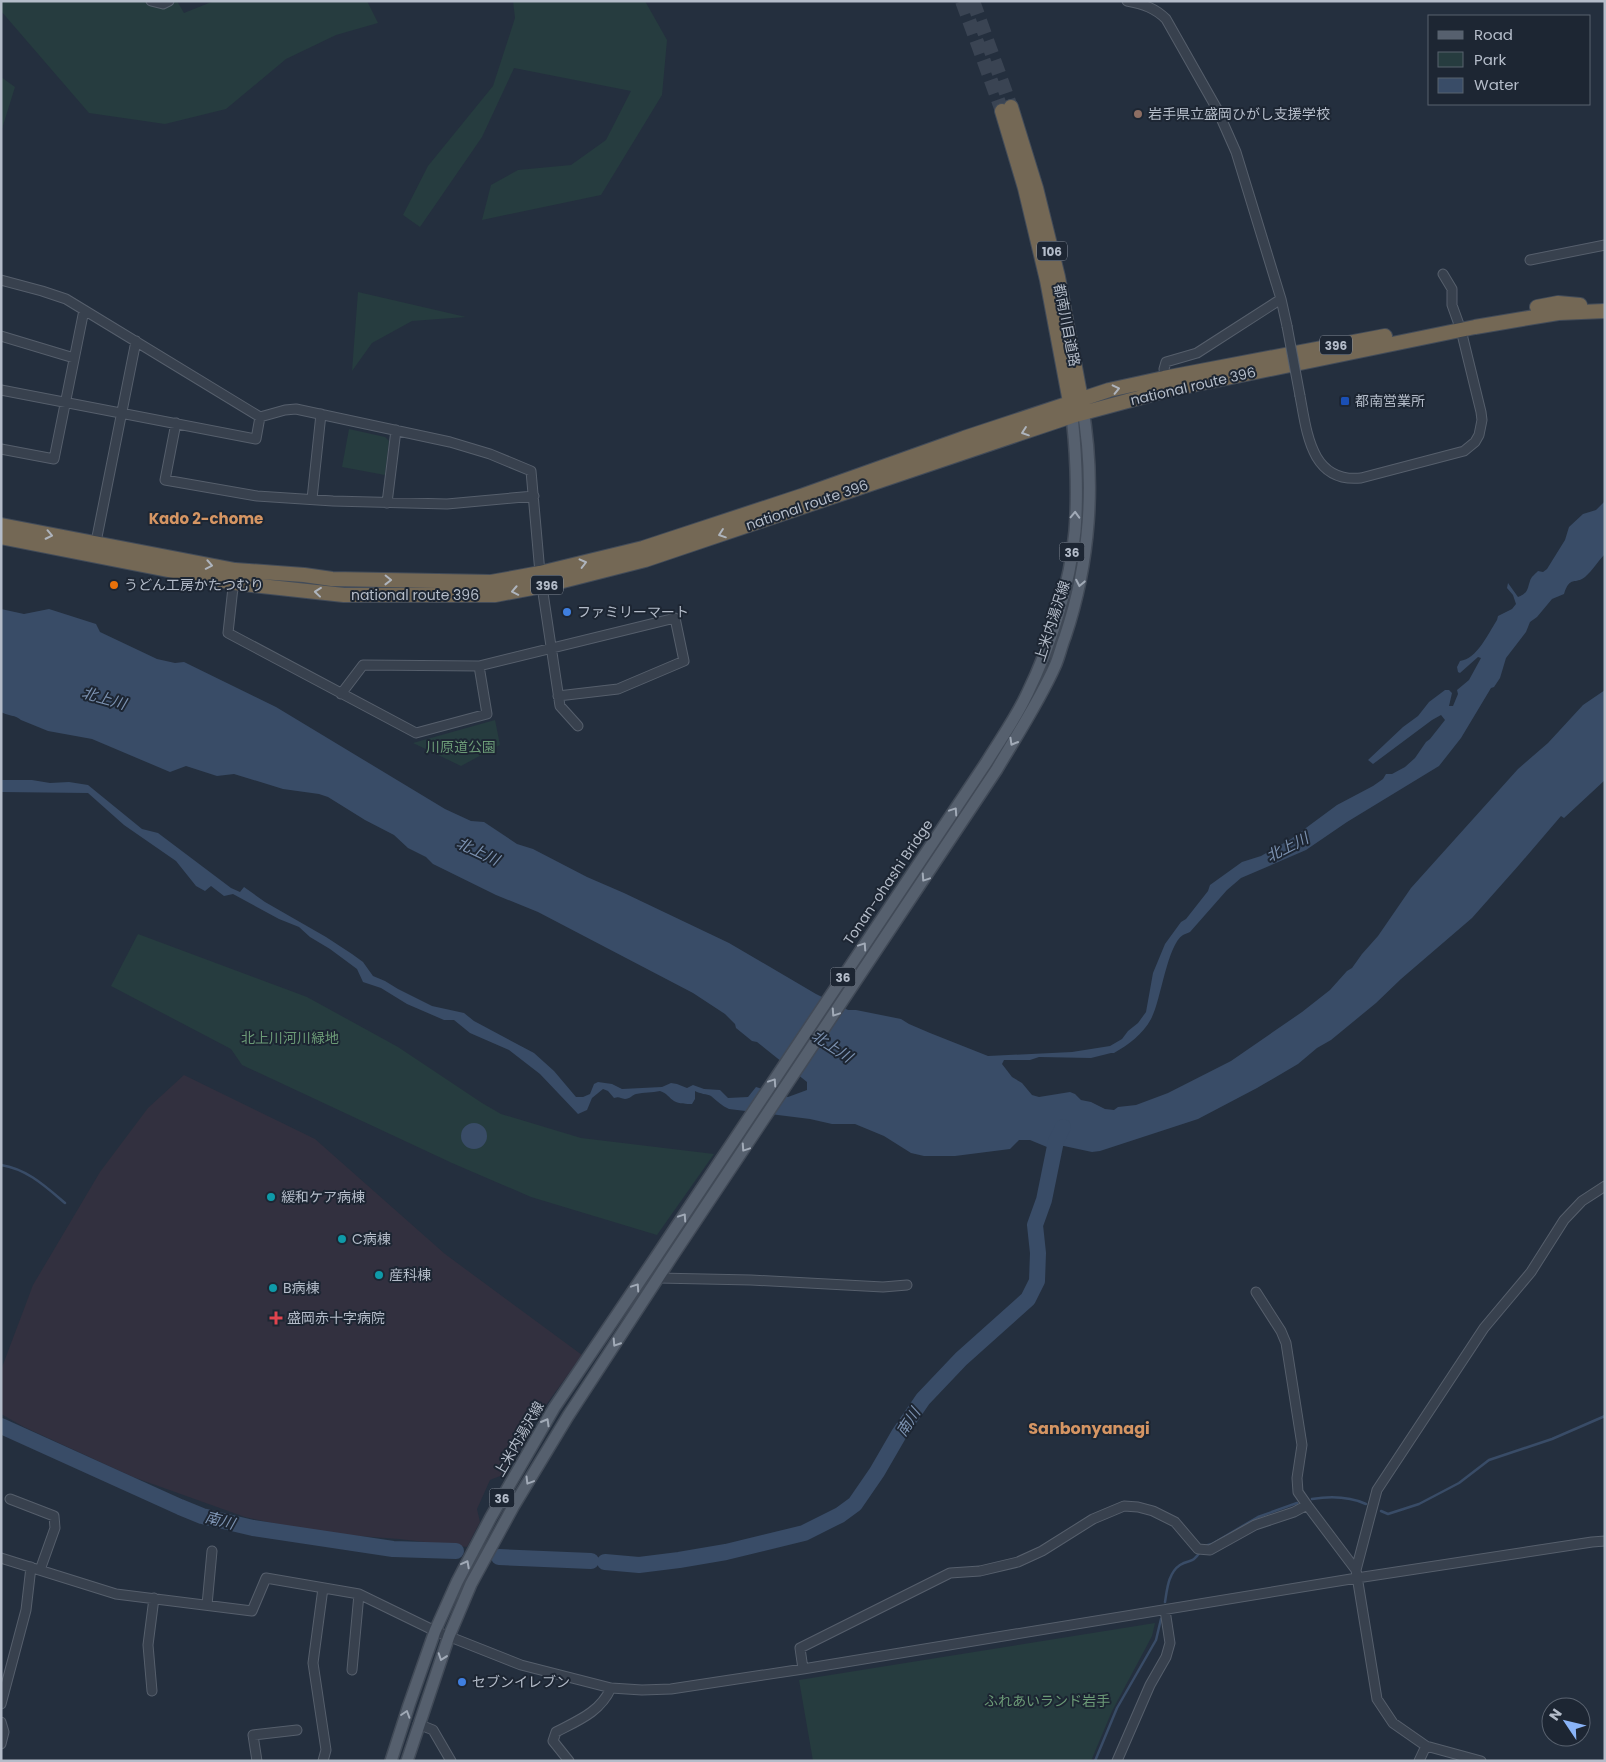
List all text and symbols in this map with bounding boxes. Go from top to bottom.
legend [1428,15,1591,105]
text: Road [1474,24,1513,45]
text: Park [1474,49,1506,70]
text: Water [1474,74,1520,95]
place label: 岩手県立盛岡ひがし支援学校 [1148,104,1330,124]
marker: 岩手県立盛岡ひがし支援学校 [1132,108,1144,120]
road number: 106 [1037,242,1067,260]
street label: 都南川目道路 [1049,282,1085,368]
road number: 396 [1320,336,1352,354]
street label: national route 396 [1128,362,1258,410]
one-way arrow [1112,384,1121,395]
place label: 都南営業所 [1355,391,1425,411]
marker: 都南営業所 [1339,395,1351,407]
one-way arrow [1022,426,1030,436]
street label: national route 396 [743,475,871,535]
district label: Kado 2-chome [149,508,263,529]
one-way arrow [1070,510,1081,518]
one-way arrow [719,528,727,538]
one-way arrow [45,529,53,539]
road number: 36 [1060,542,1084,562]
one-way arrow [579,558,588,569]
one-way arrow [204,559,213,570]
place label: うどん工房かたつむり [124,575,264,595]
one-way arrow [384,575,392,586]
road number: 396 [531,576,563,594]
street label: 上米内湯沢線 [1030,578,1074,664]
one-way arrow [1075,578,1086,587]
marker: うどん工房かたつむり [108,579,120,591]
street label: national route 396 [351,585,479,605]
one-way arrow [511,586,520,596]
one-way arrow [314,587,322,598]
place label: ファミリーマート [577,602,689,622]
marker: ファミリーマート [561,606,573,618]
water label: 北上川 [79,682,130,715]
one-way arrow [1010,736,1020,745]
park label: 川原道公園 [426,737,496,757]
one-way arrow [948,807,957,817]
street label: Tonan-ohashi Bridge [839,815,938,949]
water label: 北上川 [1262,827,1314,867]
water label: 北上川 [453,832,505,871]
one-way arrow [922,872,931,882]
one-way arrow [857,943,866,952]
road number: 36 [830,968,856,986]
one-way arrow [832,1008,841,1017]
water label: 北上川 [807,1025,858,1068]
park label: 北上川河川緑地 [241,1028,339,1048]
one-way arrow [767,1078,776,1087]
one-way arrow [741,1143,751,1152]
place label: 緩和ケア病棟 [281,1187,365,1207]
marker: 緩和ケア病棟 [265,1191,277,1203]
one-way arrow [677,1213,686,1223]
place label: C病棟 [352,1229,391,1249]
marker: C病棟 [336,1233,348,1245]
place label: 産科棟 [389,1265,431,1285]
marker: 産科棟 [373,1269,385,1281]
place label: B病棟 [283,1278,320,1298]
marker: B病棟 [267,1282,279,1294]
one-way arrow [630,1283,639,1293]
place label: 盛岡赤十字病院 [287,1308,385,1328]
marker: 盛岡赤十字病院 [269,1311,283,1325]
one-way arrow [612,1338,622,1347]
street label: 上米内湯沢線 [489,1398,549,1480]
water label: 南川 [891,1402,926,1440]
district label: Sanbonyanagi [1028,1417,1150,1440]
one-way arrow [539,1418,549,1427]
one-way arrow [526,1475,536,1484]
road number: 36 [490,1489,514,1508]
water label: 南川 [203,1506,239,1535]
one-way arrow [460,1560,470,1569]
one-way arrow [437,1653,447,1661]
place label: セブンイレブン [472,1672,570,1692]
marker: セブンイレブン [456,1676,468,1688]
park label: ふれあいランド岩手 [984,1691,1110,1711]
north arrow [1541,1697,1591,1747]
text: N [1544,1704,1567,1725]
one-way arrow [400,1711,410,1719]

